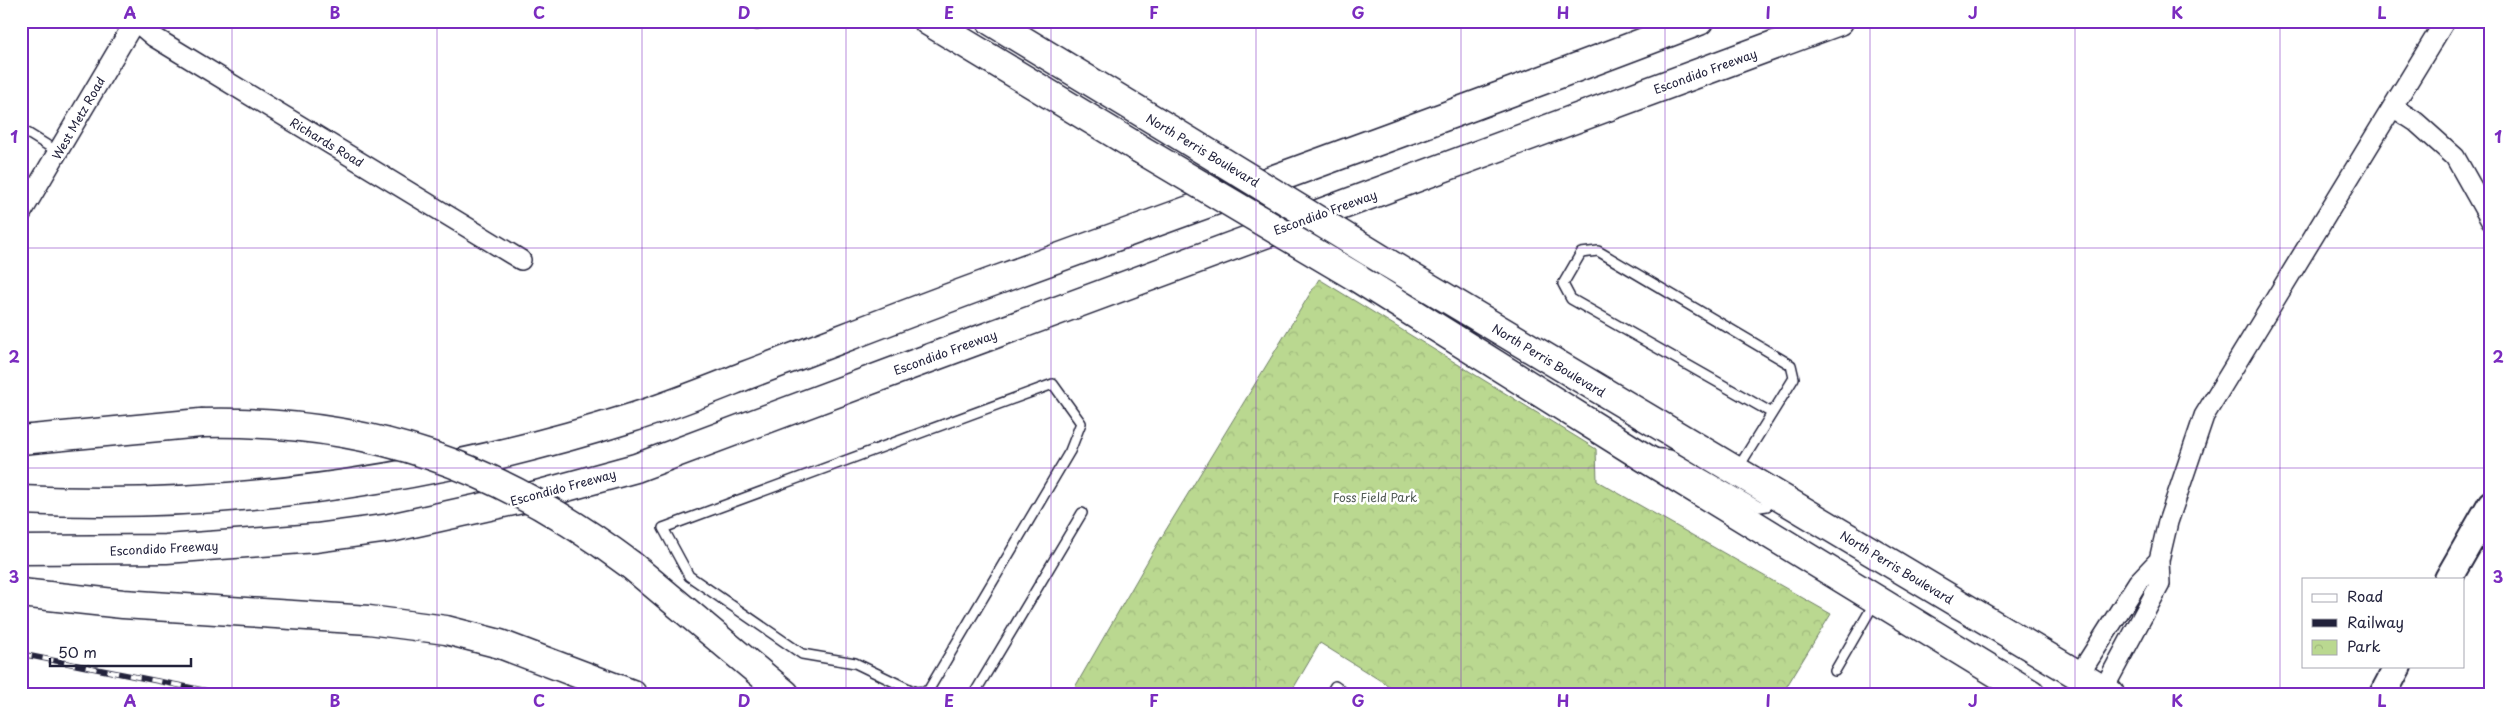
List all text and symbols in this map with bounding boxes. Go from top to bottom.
text: A [124,0,137,24]
text: B [330,0,341,24]
text: C [533,0,545,24]
text: D [738,0,750,24]
text: E [944,0,954,24]
text: F [1149,0,1159,24]
text: G [1351,0,1365,24]
text: H [1557,0,1569,24]
text: I [1765,0,1771,24]
text: J [1968,0,1978,24]
text: K [2171,0,2183,24]
text: L [2377,0,2387,24]
street label: Escondido Freeway [1651,44,1759,98]
street label: West Metz Road [47,73,109,163]
street label: North Perris Boulevard [1143,109,1264,191]
street label: Richards Road [287,113,367,171]
text: 1 [10,124,18,148]
text: 1 [2494,124,2502,148]
street label: Escondido Freeway [1271,185,1379,239]
street label: North Perris Boulevard [1489,319,1610,401]
street label: Escondido Freeway [891,325,999,379]
text: 2 [8,344,20,368]
text: 2 [2492,344,2504,368]
street label: Escondido Freeway [508,464,618,510]
park label: Foss Field Park [1333,488,1417,506]
street label: North Perris Boulevard [1837,526,1958,608]
street label: Escondido Freeway [109,536,219,560]
text: 3 [9,564,19,588]
text: 3 [2493,564,2503,588]
legend [2302,578,2464,668]
text: Road [2347,584,2383,607]
text: Railway [2347,610,2404,633]
text: Park [2347,634,2381,657]
scale bar [50,635,191,667]
text: 50 m [58,640,97,663]
text: A [124,688,137,712]
text: B [330,688,341,712]
text: C [533,688,545,712]
text: D [738,688,750,712]
text: E [944,688,954,712]
text: F [1149,688,1159,712]
text: G [1351,688,1365,712]
text: H [1557,688,1569,712]
text: I [1765,688,1771,712]
text: J [1968,688,1978,712]
text: K [2171,688,2183,712]
text: L [2377,688,2387,712]

